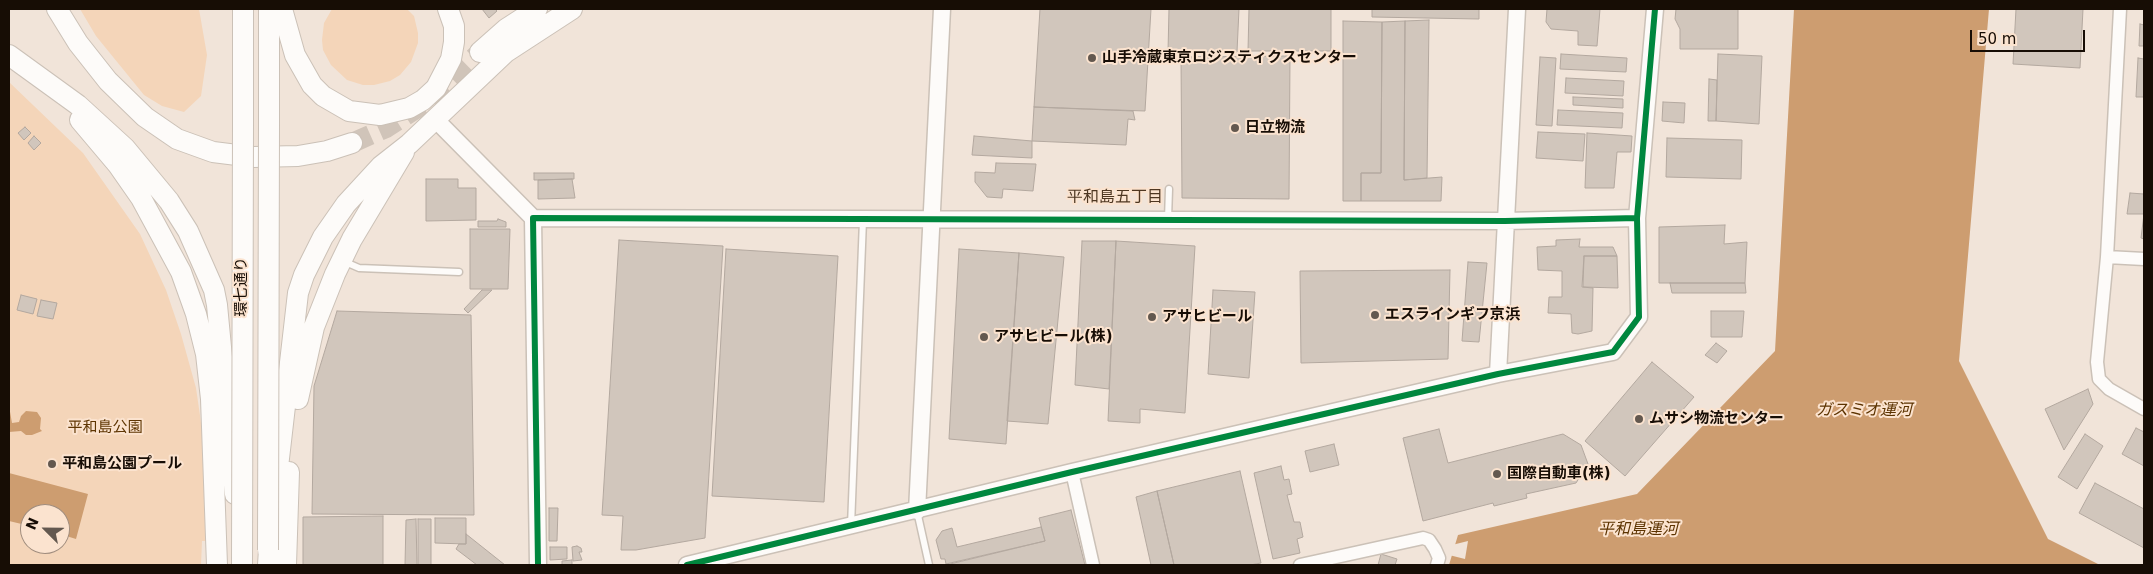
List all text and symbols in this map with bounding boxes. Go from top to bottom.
scale bar [1973,20,2088,52]
text: 50 m [1978,30,2016,48]
place label: 山手冷蔵東京ロジスティクスセンター [1102,49,1357,67]
marker: 山手冷蔵東京ロジスティクスセンター [1086,52,1098,64]
place label: 日立物流 [1245,119,1305,137]
marker: 日立物流 [1229,122,1241,134]
district label: 平和島五丁目 [1067,188,1163,208]
street label: 環七通り [233,257,251,317]
place label: エスラインギフ京浜 [1385,306,1520,324]
place label: アサヒビール [1162,308,1252,326]
marker: エスラインギフ京浜 [1369,309,1381,321]
marker: アサヒビール [1146,311,1158,323]
place label: アサヒビール(株) [994,328,1113,346]
marker: アサヒビール(株) [978,331,990,343]
water label: ガスミオ運河 [1816,401,1912,421]
place label: ムサシ物流センター [1649,410,1784,428]
marker: ムサシ物流センター [1633,413,1645,425]
park label: 平和島公園 [68,419,142,437]
place label: 平和島公園プール [62,455,182,473]
marker: 平和島公園プール [46,458,58,470]
place label: 国際自動車(株) [1507,465,1611,483]
marker: 国際自動車(株) [1491,468,1503,480]
north arrow [20,504,70,554]
text: N [22,515,42,532]
water label: 平和島運河 [1598,520,1678,540]

